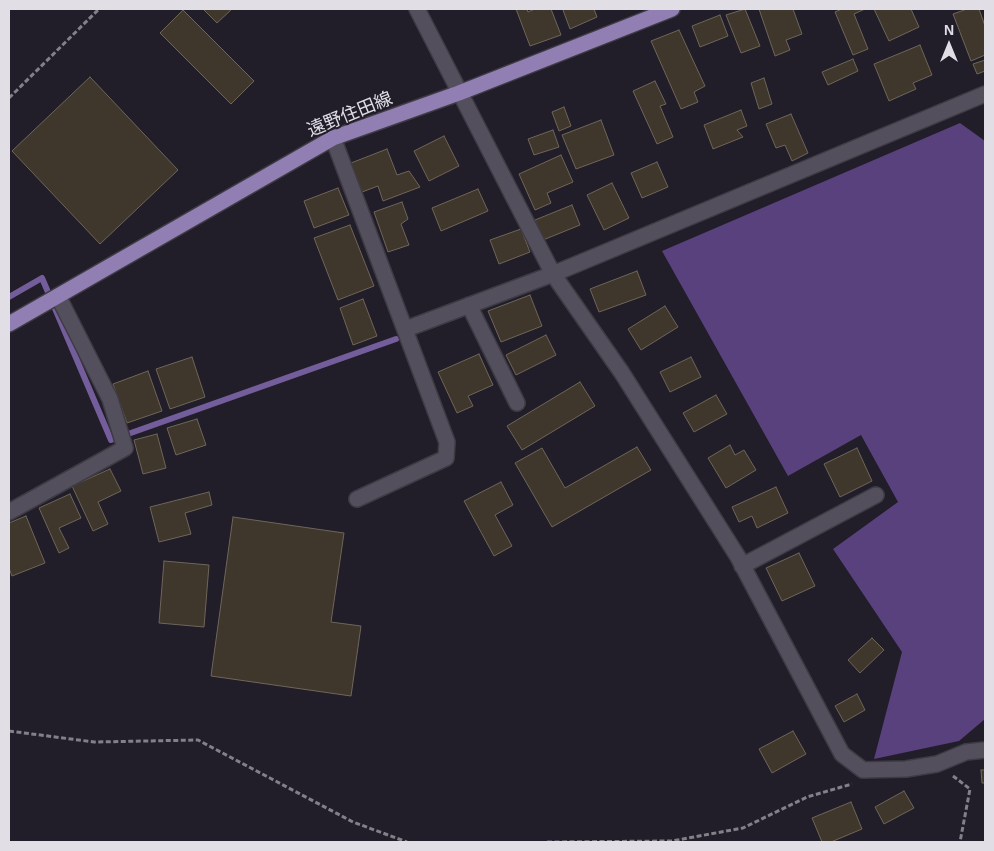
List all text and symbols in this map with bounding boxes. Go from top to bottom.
north arrow [924,20,974,70]
text: N [944,22,954,38]
street label: 遠野住田線 [304,88,396,142]

